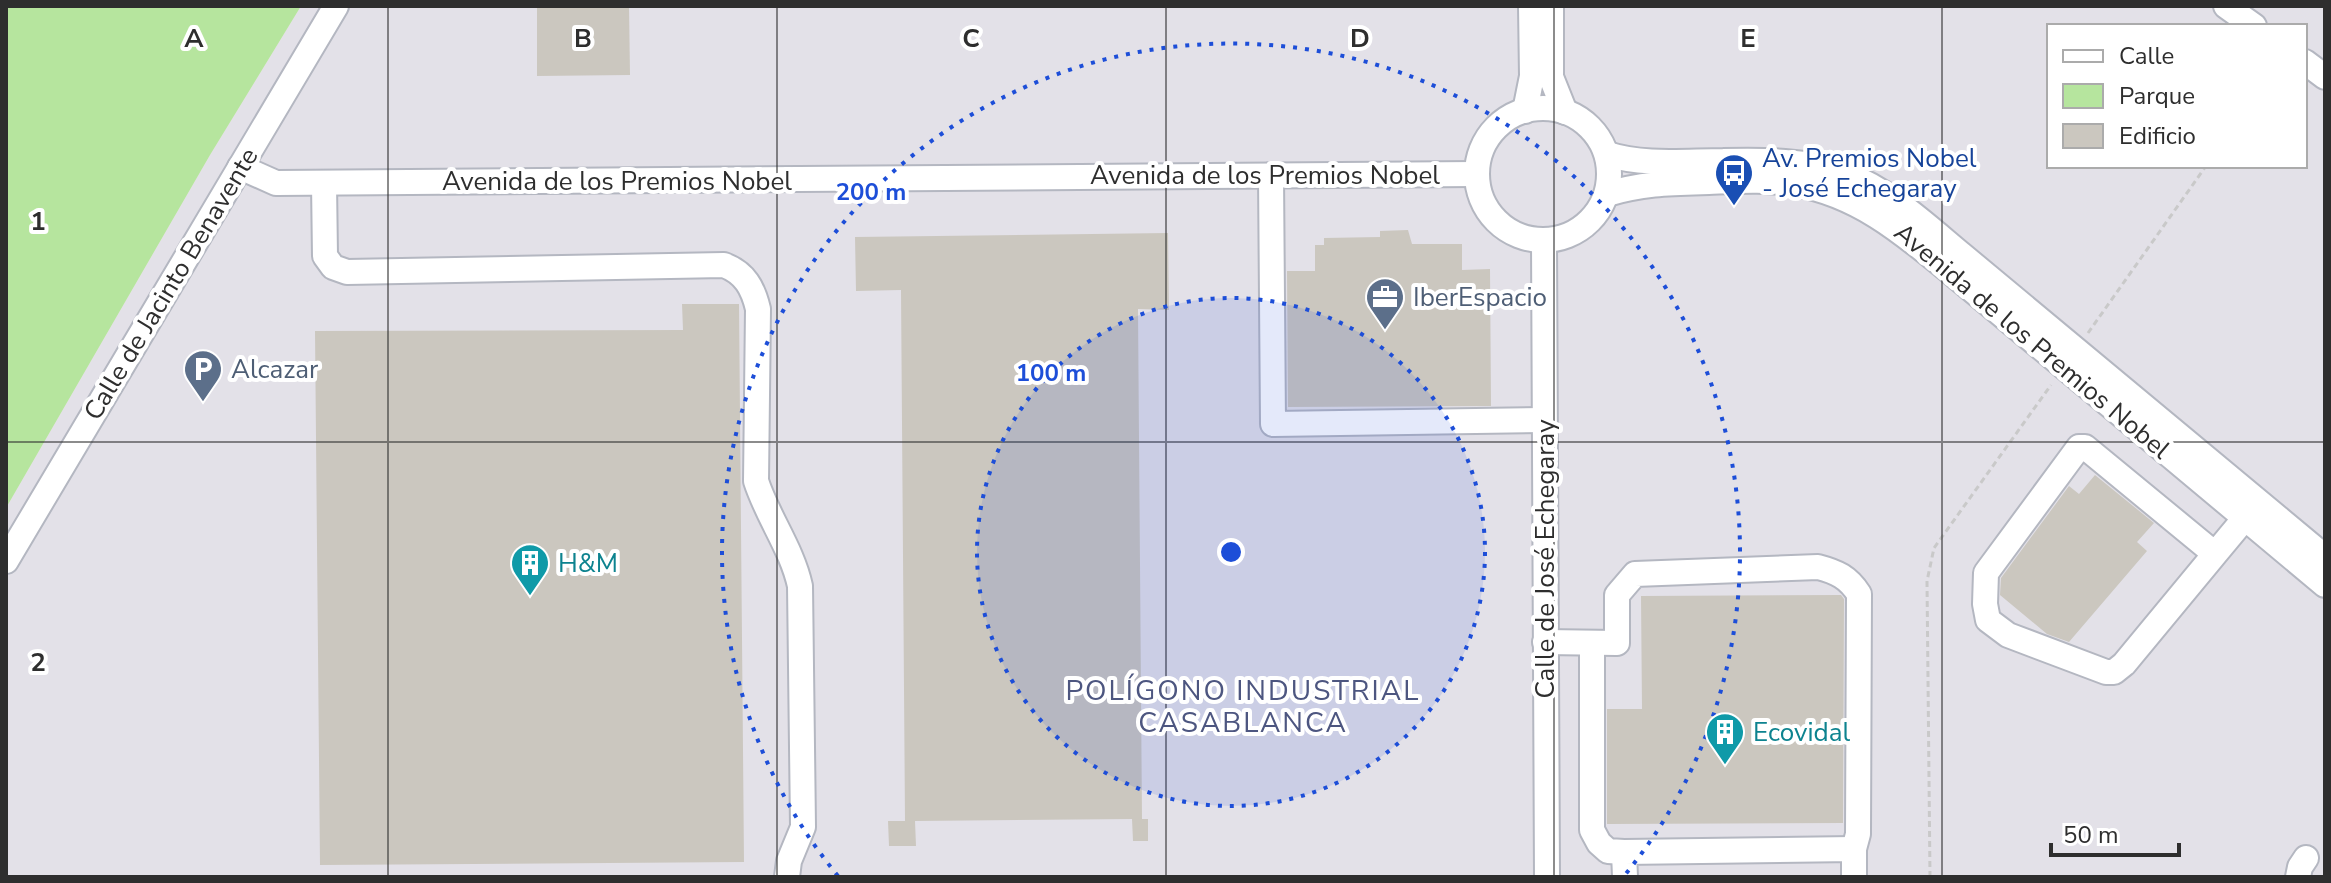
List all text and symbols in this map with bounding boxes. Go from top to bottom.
text: A [184,21,204,56]
text: B [574,21,592,56]
text: C [962,21,980,56]
text: D [1350,21,1370,56]
text: E [1740,21,1756,56]
legend [2047,24,2307,168]
text: Calle [2119,40,2174,72]
text: Parque [2119,80,2195,112]
text: Edificio [2119,120,2196,152]
street label: Calle de Jacinto Benavente [76,141,266,427]
place label: Av. Premios Nobel - José Echegaray [1762,141,1977,206]
bus stop icon: Av. Premios Nobel - José Echegaray [1713,152,1755,207]
street label: Avenida de los Premios Nobel [1090,158,1440,193]
street label: Avenida de los Premios Nobel [442,164,792,199]
text: 200 m [836,176,906,208]
text: 1 [30,204,46,239]
street label: Avenida de los Premios Nobel [1887,215,2178,467]
office icon: IberEspacio [1364,276,1406,331]
place label: IberEspacio [1413,280,1547,315]
parking icon: Alcazar [182,348,224,403]
place label: Alcazar [231,352,319,387]
text: 100 m [1016,357,1086,389]
street label: Calle de José Echegaray [1528,419,1563,699]
centre of rings [1217,538,1245,566]
building icon: H&M [509,542,551,597]
place label: H&M [558,546,618,581]
text: 2 [30,645,46,680]
district label: POLÍGONO INDUSTRIAL CASABLANCA [1066,672,1420,742]
building icon: Ecovidal [1704,711,1746,766]
place label: Ecovidal [1753,715,1850,750]
scale bar [2051,807,2179,857]
text: 50 m [2063,819,2119,851]

